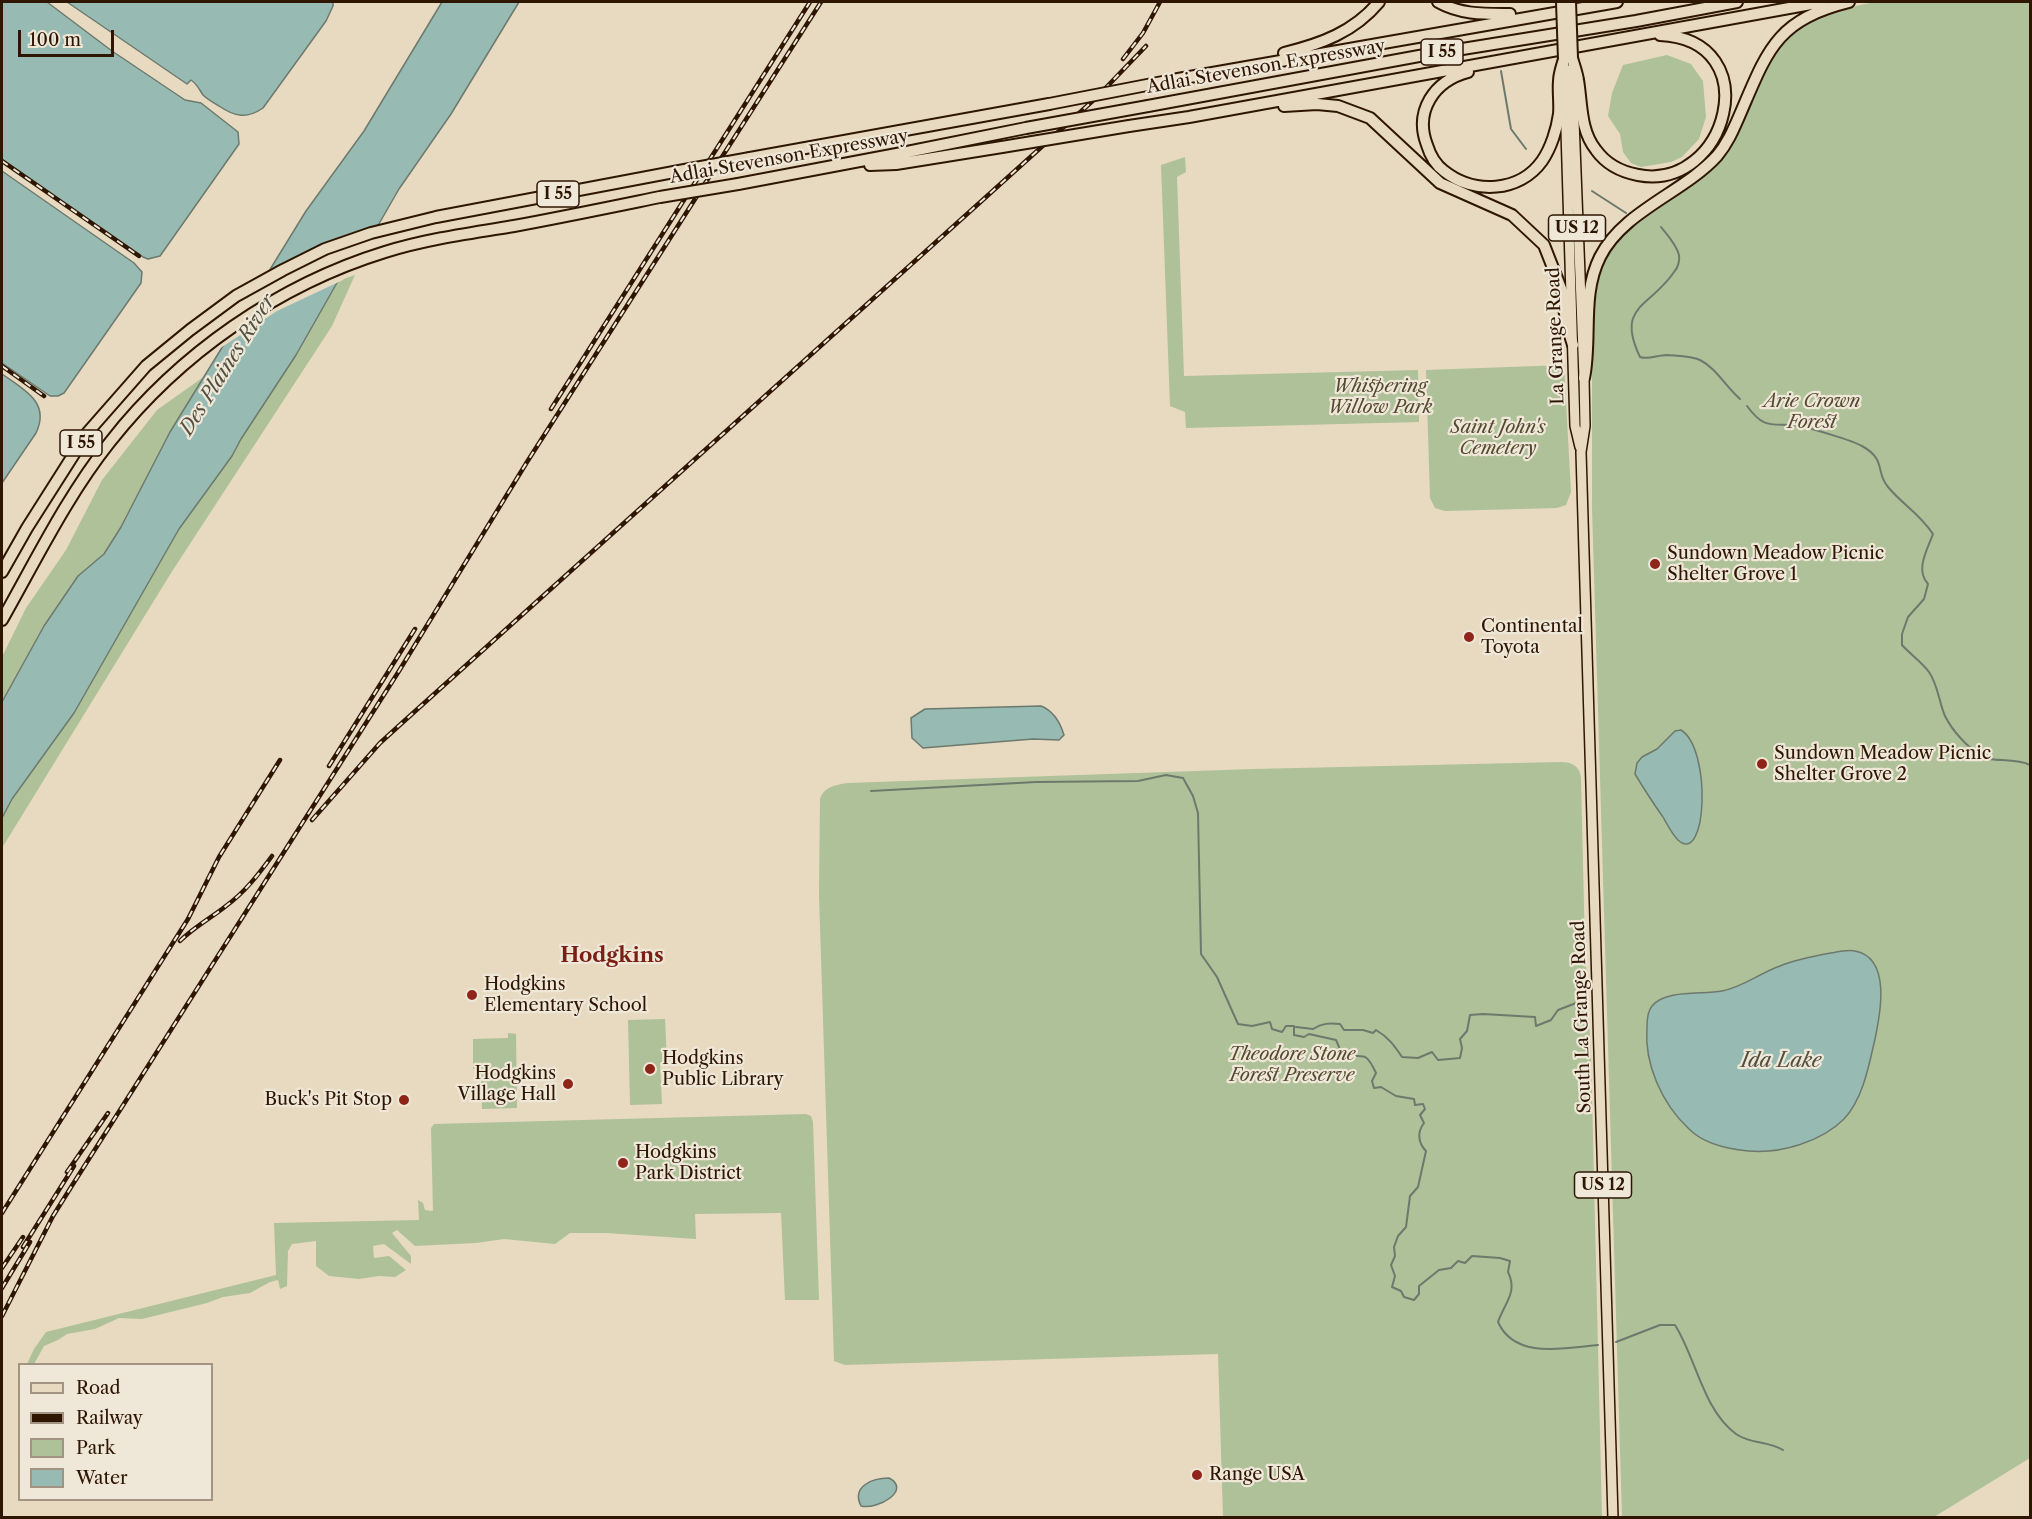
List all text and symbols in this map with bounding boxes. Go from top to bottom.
scale bar [21,18,117,56]
text: 100 m [29,29,81,51]
street label: Adlai Stevenson Expressway [1145,35,1387,99]
road number: I 55 [1421,39,1463,65]
street label: Adlai Stevenson Expressway [668,125,910,189]
road number: I 55 [537,181,579,207]
road number: US 12 [1548,215,1606,241]
street label: La Grange Road [1543,267,1569,405]
water label: Des Plaines River [175,290,281,440]
park label: Whispering Willow Park [1328,376,1432,418]
park label: Arie Crown Forest [1764,391,1860,434]
park label: Saint John's Cemetery [1450,417,1546,460]
road number: I 55 [60,430,102,456]
place label: Sundown Meadow Picnic Shelter Grove 1 [1667,543,1884,586]
marker: Sundown Meadow Picnic Shelter Grove 1 [1648,557,1662,571]
place label: Continental Toyota [1481,616,1583,658]
marker: Continental Toyota [1462,630,1476,644]
place label: Sundown Meadow Picnic Shelter Grove 2 [1774,743,1991,786]
marker: Sundown Meadow Picnic Shelter Grove 2 [1755,757,1769,771]
street label: South La Grange Road [1568,920,1596,1114]
district label: Hodgkins [560,943,664,969]
place label: Hodgkins Elementary School [484,974,647,1016]
marker: Hodgkins Elementary School [465,988,479,1002]
park label: Theodore Stone Forest Preserve [1229,1044,1355,1086]
place label: Hodgkins Public Library [662,1048,784,1090]
water label: Ida Lake [1741,1049,1821,1073]
marker: Hodgkins Public Library [643,1062,657,1076]
place label: Hodgkins Village Hall [458,1063,556,1106]
marker: Hodgkins Village Hall [561,1077,575,1091]
place label: Buck's Pit Stop [264,1089,392,1111]
marker: Buck's Pit Stop [397,1093,411,1107]
place label: Hodgkins Park District [635,1142,742,1184]
marker: Hodgkins Park District [616,1156,630,1170]
road number: US 12 [1574,1172,1632,1198]
legend [18,1363,213,1501]
text: Road [76,1377,121,1399]
text: Railway [76,1407,143,1429]
text: Park [76,1437,115,1459]
place label: Range USA [1209,1464,1305,1486]
text: Water [76,1467,128,1489]
marker: Range USA [1190,1468,1204,1482]

